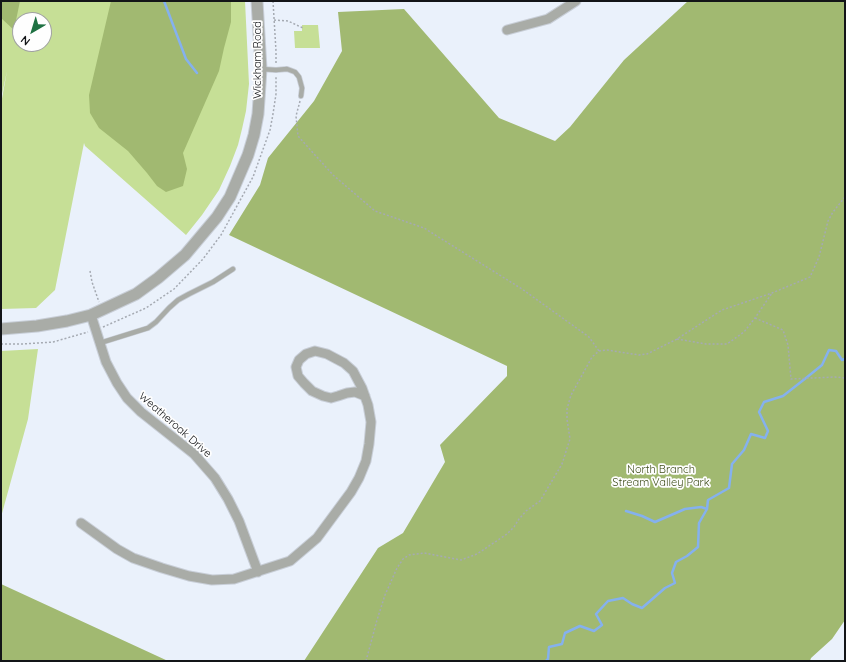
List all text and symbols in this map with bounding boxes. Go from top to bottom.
north arrow [12,12,52,52]
street label: Wickham Road [251,21,265,99]
text: N [18,33,33,49]
street label: Weatheroak Drive [136,390,214,460]
park label: North Branch Stream Valley Park [612,463,710,489]

